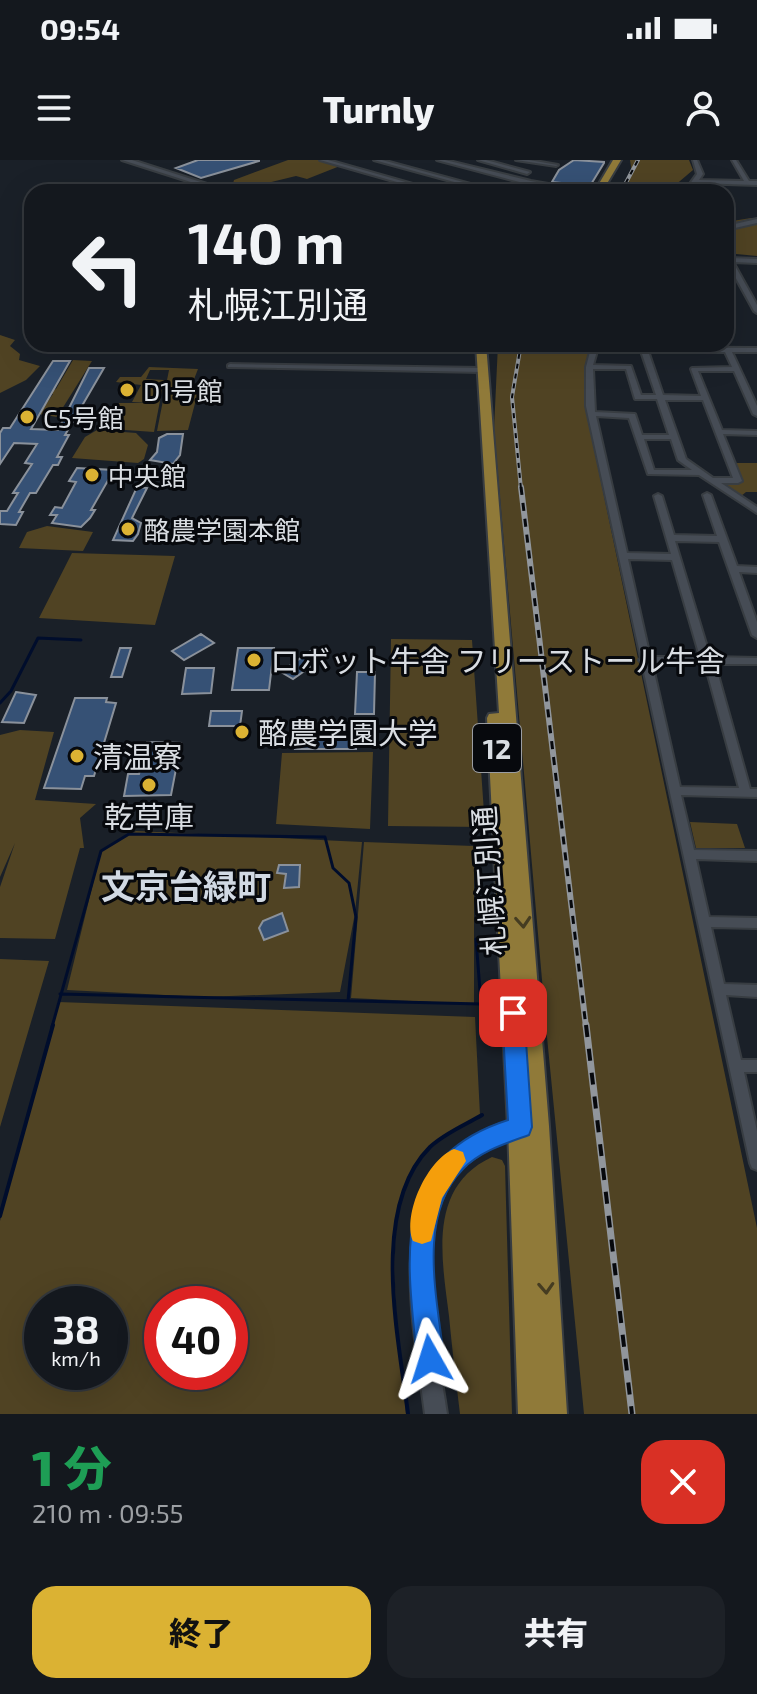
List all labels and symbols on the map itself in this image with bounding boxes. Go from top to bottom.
place label: D1号館 [143,375,223,406]
marker: D1号館 [118,381,136,399]
place label: C5号館 [43,402,124,433]
marker: C5号館 [18,408,36,426]
place label: 中央館 [108,460,186,491]
marker: 中央館 [83,466,101,484]
place label: 酪農学園本館 [144,514,300,545]
marker: 酪農学園本館 [119,520,137,538]
place label: ロボット牛舎 フリーストール牛舎 [270,642,725,678]
marker: ロボット牛舎 フリーストール牛舎 [245,651,263,669]
place label: 酪農学園大学 [258,714,438,750]
marker: 酪農学園大学 [233,723,251,741]
road number: 12 [473,724,521,772]
place label: 清温寮 [93,738,183,774]
marker: 清温寮 [68,747,86,765]
marker: 乾草庫 [140,776,158,794]
place label: 乾草庫 [104,798,194,834]
street label: 札幌江別通 [465,805,511,957]
district label: 文京台緑町 [101,865,271,906]
one-way arrow [514,916,531,929]
pin [479,979,547,1047]
one-way arrow [537,1282,554,1295]
speed limit sign: 40 [144,1286,248,1390]
position arrow [388,1317,472,1401]

